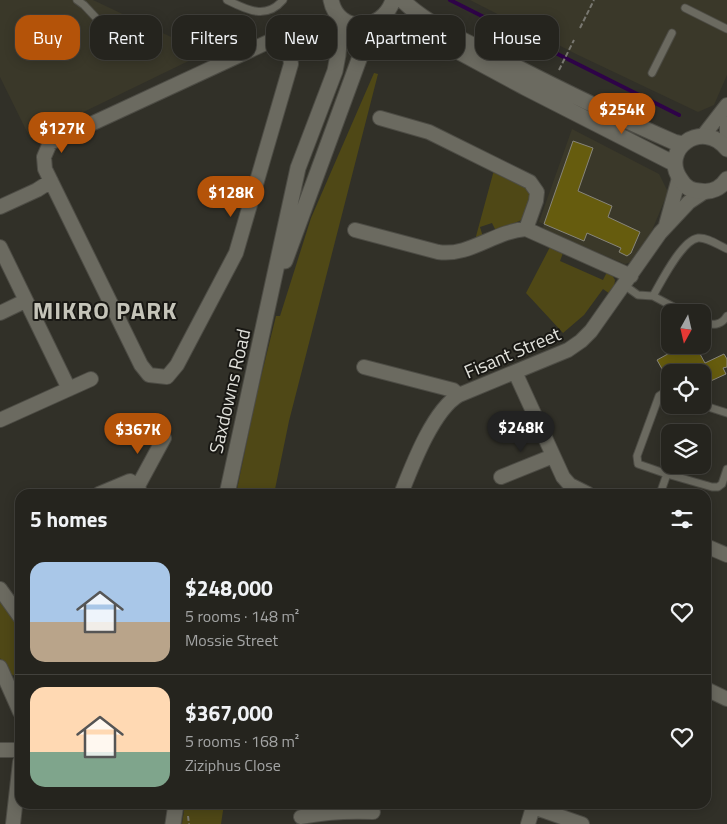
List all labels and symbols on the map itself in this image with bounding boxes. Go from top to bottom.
pin: $254K [587,92,657,135]
pin: $127K [27,112,97,154]
pin: $128K [196,176,266,218]
district label: MIKRO PARK [33,292,177,328]
north arrow [661,304,711,354]
street label: Fisant Street [459,319,565,385]
street label: Saxdowns Road [201,326,257,456]
pin: $248K [486,410,556,453]
pin: $367K [103,412,173,455]

